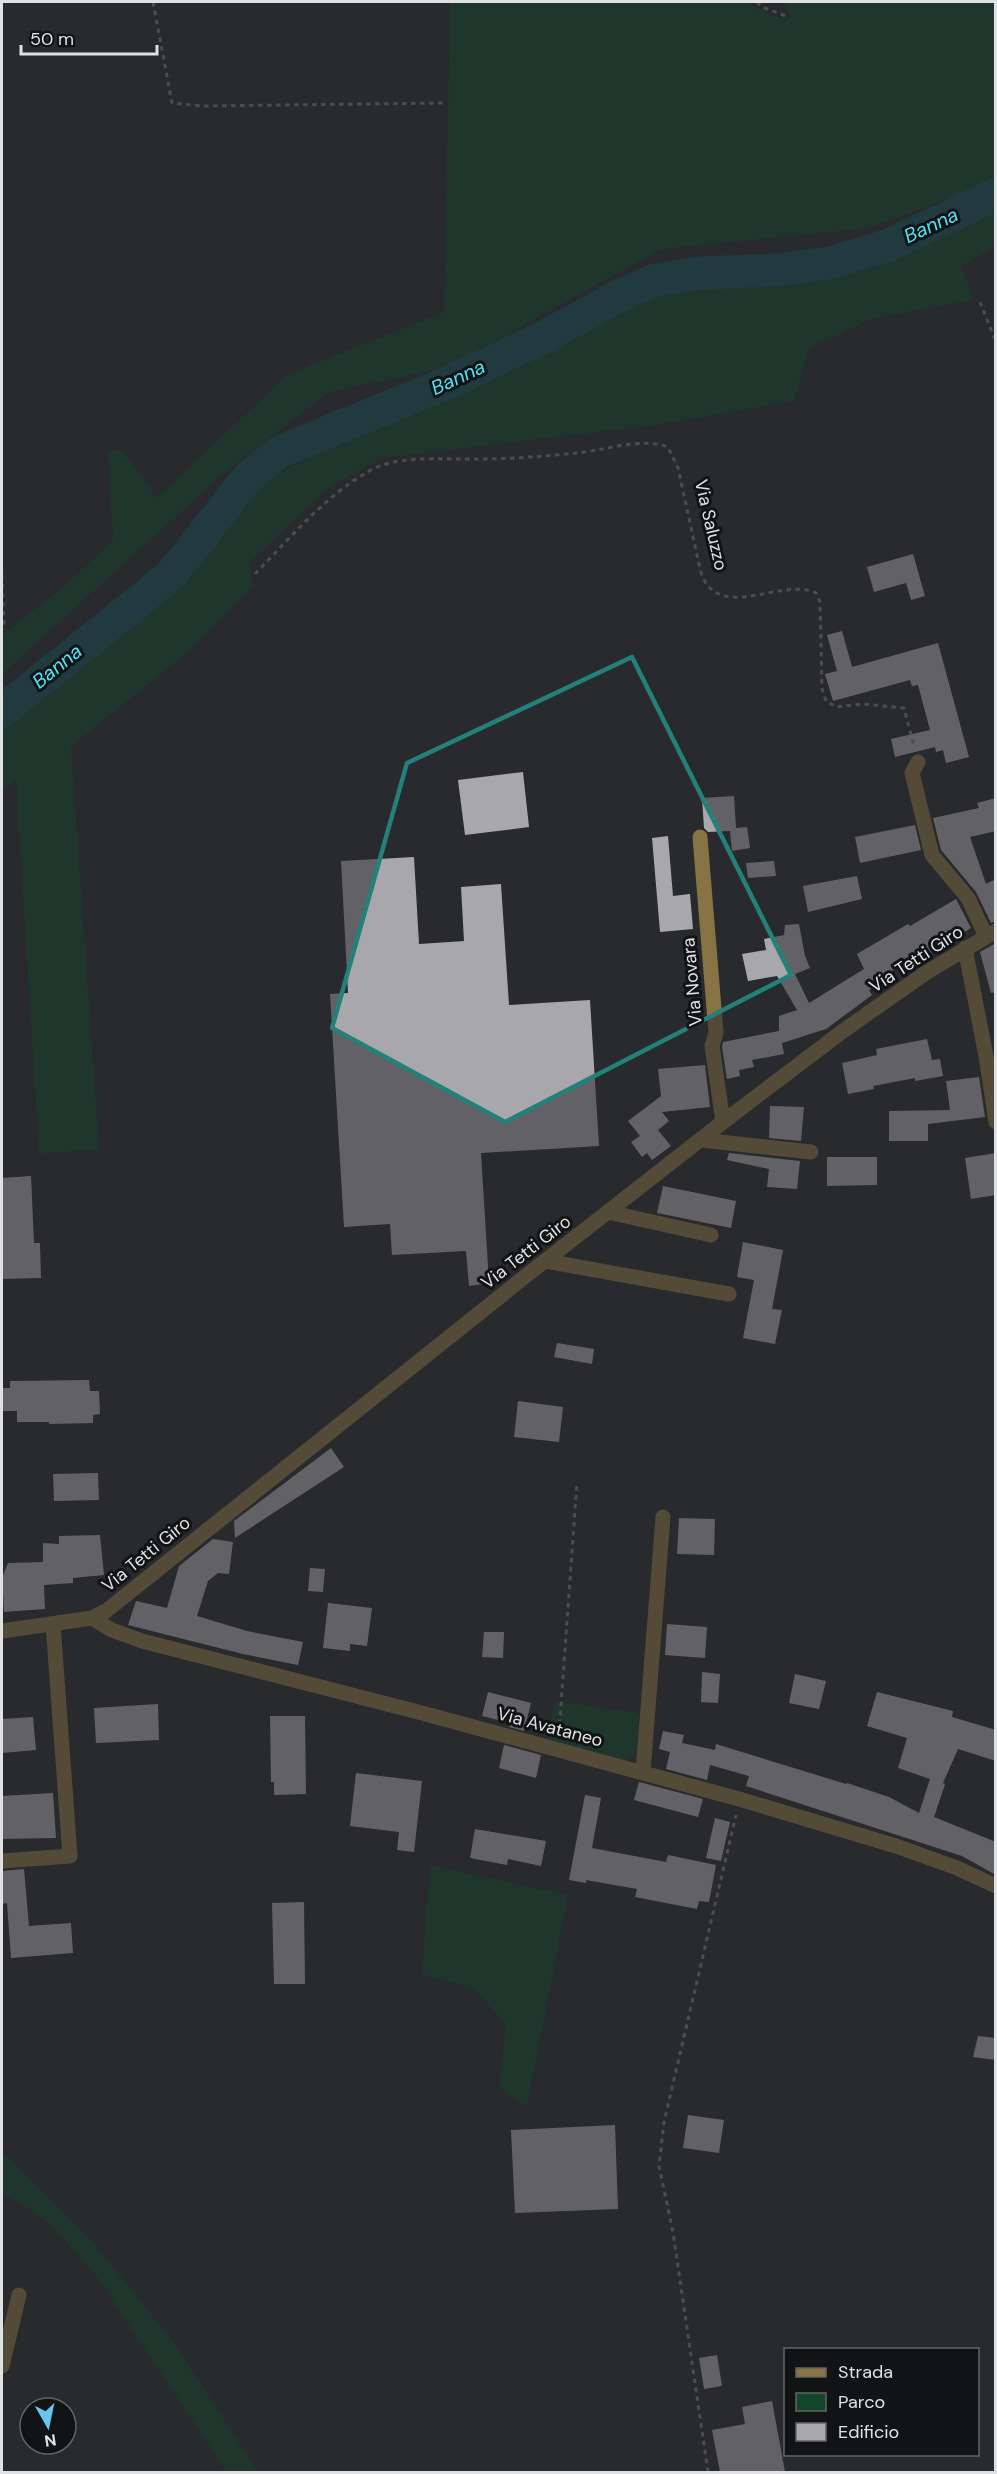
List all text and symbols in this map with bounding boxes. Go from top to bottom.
scale bar [21,18,158,56]
text: 50 m [30,27,74,51]
water label: Banna [900,201,962,249]
water label: Banna [427,353,489,401]
street label: Via Saluzzo [689,477,733,573]
water label: Banna [27,638,87,694]
street label: Via Tetti Giro [864,920,968,998]
street label: Via Novara [676,937,708,1027]
street label: Via Tetti Giro [476,1209,576,1295]
street label: Via Tetti Giro [97,1511,195,1597]
street label: Via Avataneo [494,1701,606,1753]
legend [784,2348,979,2456]
text: Strada [838,2360,893,2384]
text: Parco [838,2390,885,2414]
north arrow [18,2396,78,2456]
text: Edificio [838,2420,899,2444]
text: N [43,2429,58,2452]

